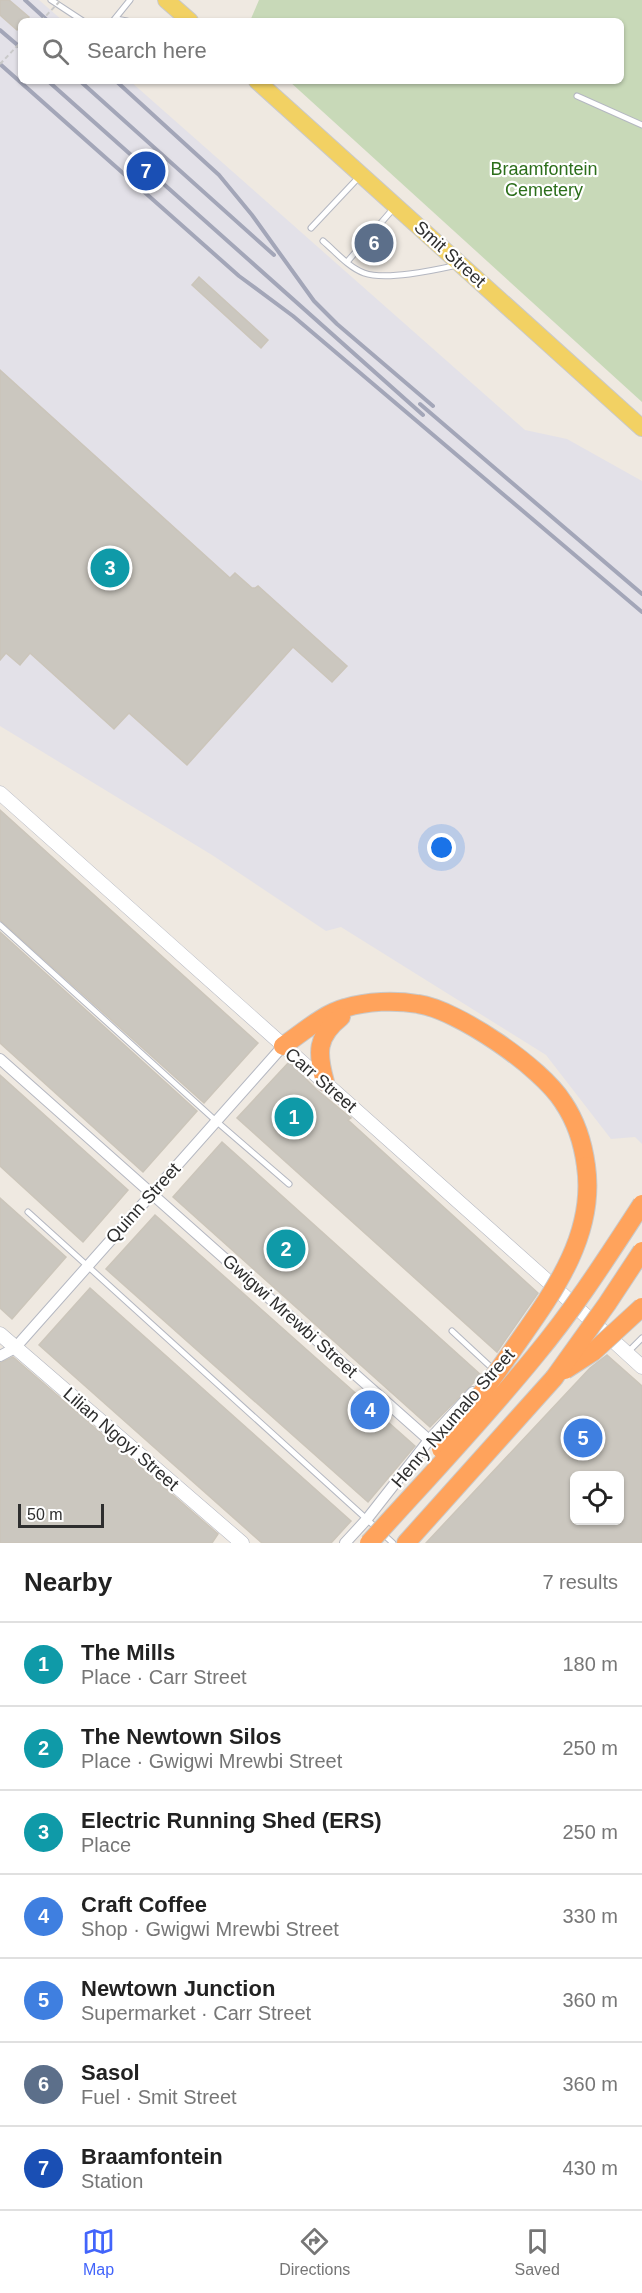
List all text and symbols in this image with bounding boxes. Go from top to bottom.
search box [18,18,624,84]
icon: search [39,35,72,68]
text: Search here [87,38,207,63]
pin: 7 [126,148,166,194]
park label: Braamfontein Cemetery [490,159,598,200]
street label: Smit Street [410,217,490,291]
pin: 6 [354,220,394,266]
pin: 3 [90,546,130,590]
your location [427,833,456,862]
street label: Carr Street [281,1044,361,1116]
pin: 1 [274,1094,314,1140]
street label: Quinn Street [102,1159,184,1247]
pin: 2 [266,1226,306,1272]
street label: Gwigwi Mrewbi Street [219,1250,361,1382]
street label: Henry Nxumalo Street [387,1345,519,1491]
street label: Lilian Ngoyi Street [59,1384,183,1494]
pin: 4 [350,1388,389,1432]
pin: 5 [564,1416,602,1460]
map controls [570,1471,624,1525]
button: locate [570,1471,624,1525]
scale bar [18,1501,104,1528]
text: 50 m [27,1506,63,1523]
text: Nearby [24,1567,112,1597]
text: 7 results [542,1571,618,1593]
text: The Mills [81,1640,175,1665]
text: 1 [38,1653,49,1675]
text: 180 m [562,1653,618,1675]
text: Place · Carr Street [81,1666,247,1688]
text: The Newtown Silos [81,1724,281,1749]
text: 2 [38,1737,49,1759]
text: 250 m [562,1737,618,1759]
text: Place · Gwigwi Mrewbi Street [81,1750,342,1772]
text: Electric Running Shed (ERS) [81,1808,382,1833]
text: 3 [38,1821,49,1843]
text: 250 m [562,1821,618,1843]
text: Place [81,1834,131,1856]
text: Craft Coffee [81,1892,207,1917]
text: 4 [38,1905,49,1927]
text: 330 m [562,1905,618,1927]
text: Shop · Gwigwi Mrewbi Street [81,1918,339,1940]
text: Newtown Junction [81,1976,275,2001]
text: 5 [38,1989,49,2011]
text: 360 m [562,1989,618,2011]
text: Supermarket · Carr Street [81,2002,311,2024]
text: Sasol [81,2060,140,2085]
text: 6 [38,2073,49,2095]
text: 360 m [562,2073,618,2095]
text: Fuel · Smit Street [81,2086,237,2108]
text: Braamfontein [81,2144,223,2169]
text: 7 [38,2157,49,2179]
text: 430 m [562,2157,618,2179]
text: Station [81,2170,143,2192]
tab: Map [82,2225,115,2279]
tab: Directions [279,2225,350,2279]
tab: Saved [515,2225,560,2279]

